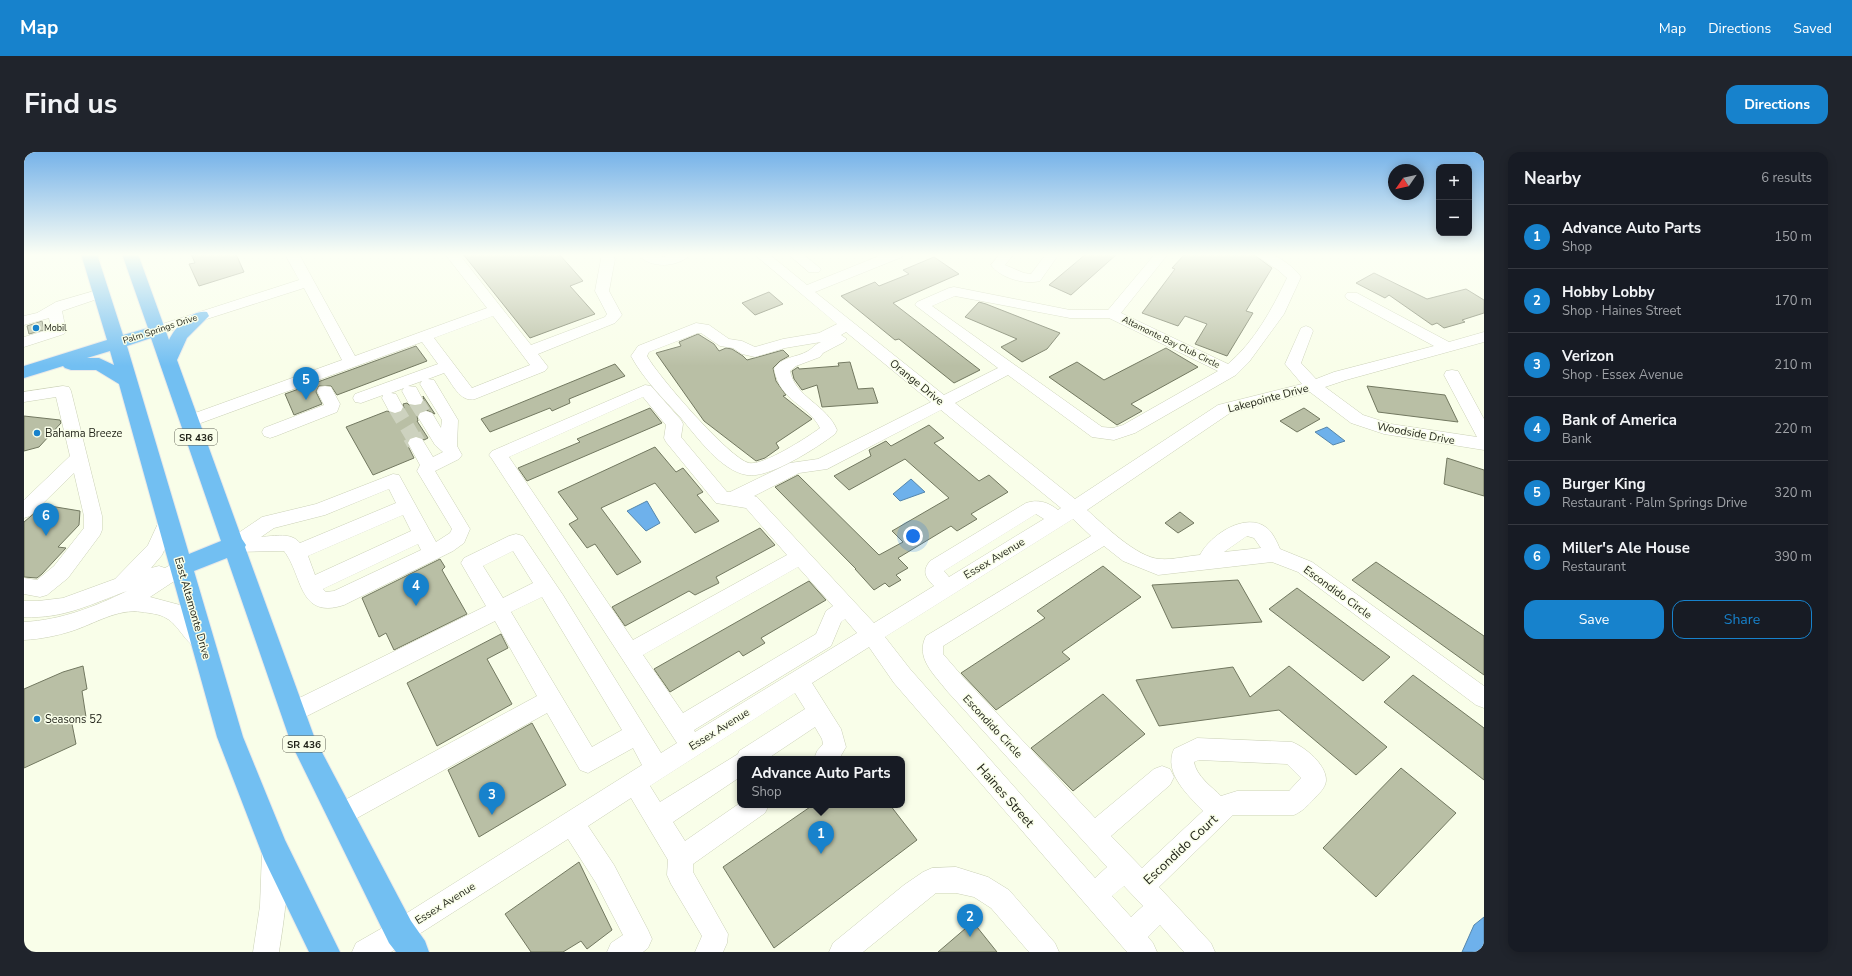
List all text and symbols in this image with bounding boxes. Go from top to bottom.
text: Map [20,15,58,41]
text: Map [1659,19,1686,38]
text: Directions [1708,19,1771,38]
text: Saved [1793,19,1832,38]
text: Find us [24,85,118,123]
button: Directions [1726,85,1828,124]
north arrow [1388,164,1424,200]
map controls [1436,164,1472,236]
button: + [1436,164,1472,200]
text: Nearby [1524,167,1581,190]
text: 6 results [1761,169,1812,187]
button: − [1436,200,1472,236]
text: Advance Auto Parts [1562,218,1701,238]
text: 1 [1533,228,1541,246]
text: 150 m [1774,228,1812,246]
text: Shop [1562,238,1592,256]
text: Hobby Lobby [1562,282,1655,302]
text: 2 [1533,292,1541,310]
text: 170 m [1774,292,1812,310]
text: Shop · Haines Street [1562,302,1681,320]
street label: Palm Springs Drive [121,311,199,347]
street label: Altamonte Bay Club Circle [1120,313,1222,371]
place label: Mobil [44,322,67,334]
marker: Mobil [31,323,41,333]
text: Verizon [1562,346,1614,366]
street label: Orange Drive [886,356,947,409]
text: 3 [1533,356,1541,374]
text: 210 m [1774,356,1812,374]
text: Shop · Essex Avenue [1562,366,1683,384]
pin: 5 [293,367,319,400]
street label: Lakepointe Drive [1226,380,1310,416]
text: Bank of America [1562,410,1677,430]
street label: Woodside Drive [1376,419,1456,448]
text: 4 [1533,420,1541,438]
text: 220 m [1774,420,1812,438]
place label: Bahama Breeze [45,426,122,441]
marker: Bahama Breeze [32,428,42,438]
road number: SR 436 [175,429,217,445]
text: Bank [1562,430,1592,448]
text: Burger King [1562,474,1646,494]
text: 5 [1533,484,1541,502]
text: 320 m [1774,484,1812,502]
text: Restaurant · Palm Springs Drive [1562,494,1747,512]
pin: 6 [33,503,59,536]
your location [903,526,923,546]
street label: Essex Avenue [961,534,1028,583]
text: Miller's Ale House [1562,538,1690,558]
text: 6 [1533,548,1541,566]
text: 390 m [1774,548,1812,566]
street label: East Altamonte Drive [171,555,214,661]
text: Restaurant [1562,558,1626,576]
street label: Escondido Circle [1300,562,1375,622]
pin: 4 [403,573,429,606]
button: Save [1524,600,1664,639]
button: Share [1672,600,1812,639]
street label: Escondido Circle [959,692,1026,761]
street label: Essex Avenue [686,705,753,754]
place label: Seasons 52 [45,712,102,727]
marker: Seasons 52 [32,714,42,724]
road number: SR 436 [283,736,325,752]
popup [737,756,905,808]
street label: Haines Street [972,760,1038,832]
text: Advance Auto Parts [751,763,891,783]
pin: 3 [479,782,505,815]
text: Shop [751,783,782,801]
street label: Escondido Court [1140,810,1222,889]
pin: 1 [808,821,834,854]
street label: Essex Avenue [412,879,479,928]
pin: 2 [957,904,983,937]

